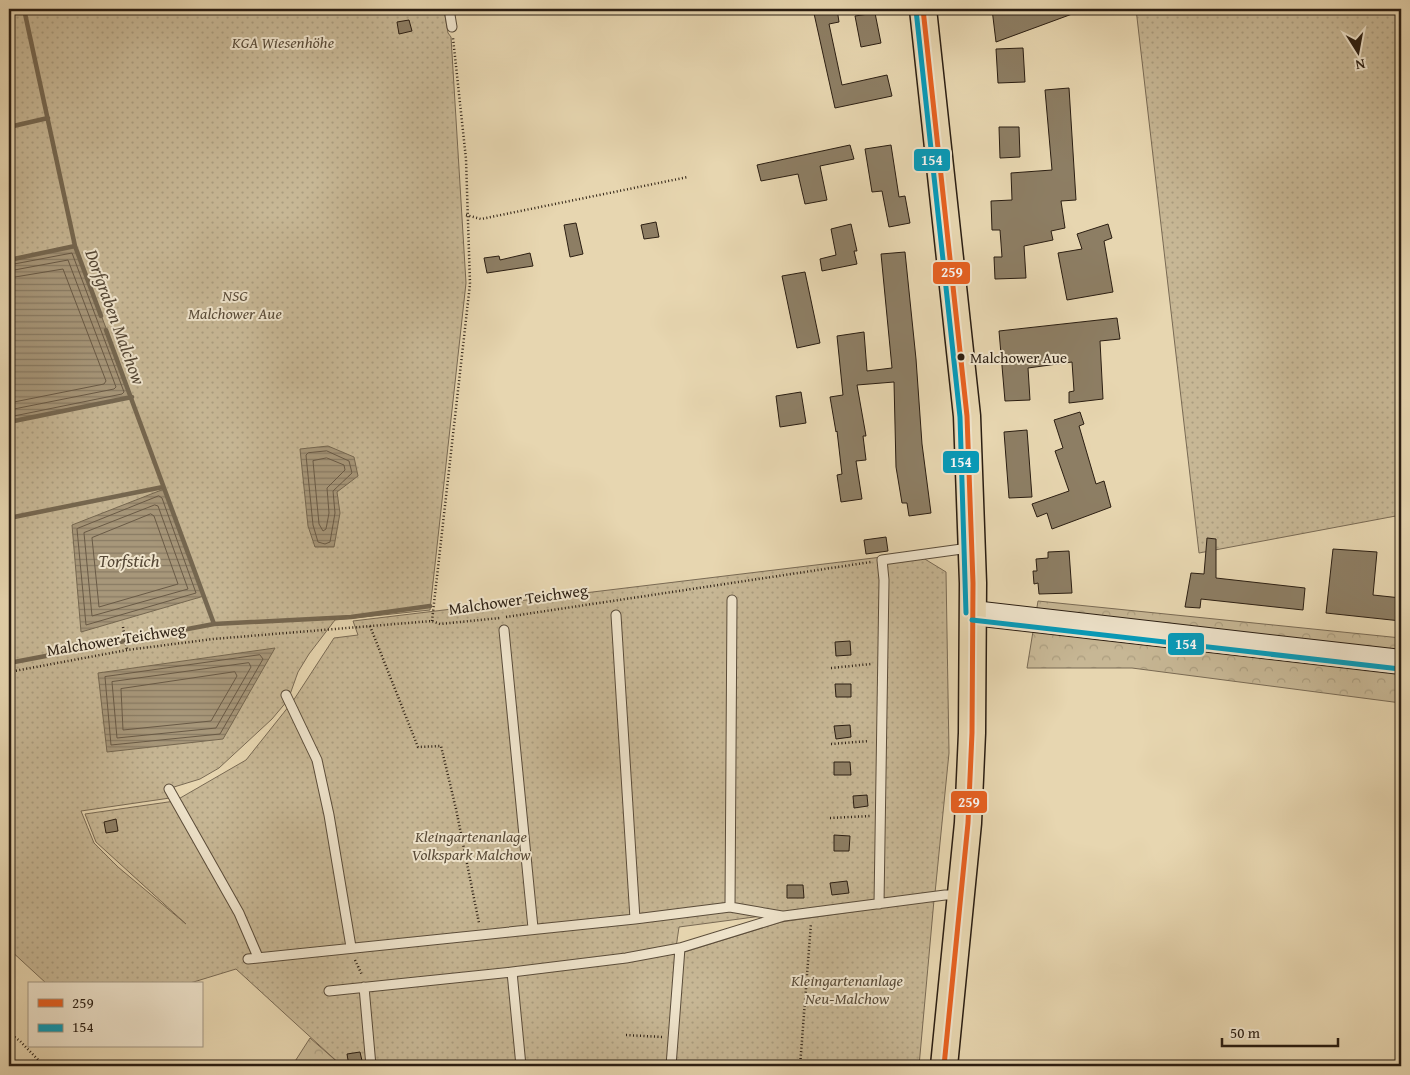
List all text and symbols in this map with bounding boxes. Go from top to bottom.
north arrow [1332,28,1382,78]
park label: KGA Wiesenhöhe [231,30,335,54]
text: N [1353,54,1367,76]
line badge: 154 [913,148,951,172]
text: 154 [921,150,943,170]
water label: Dorfgraben Malchow [78,244,153,389]
line badge: 259 [932,261,971,285]
text: 259 [941,262,963,282]
park label: NSG Malchower Aue [188,283,283,325]
place label: Malchower Aue [970,347,1067,368]
marker: Malchower Aue [956,352,966,362]
line badge: 154 [942,450,980,474]
text: 154 [950,452,972,472]
water label: Torfstich [98,547,160,574]
street label: Malchower Teichweg [447,577,589,621]
street label: Malchower Teichweg [45,616,187,662]
line badge: 154 [1167,632,1205,656]
text: 154 [1175,634,1197,654]
line badge: 259 [950,790,988,814]
text: 259 [958,792,980,812]
park label: Kleingartenanlage Volkspark Malchow [412,824,531,866]
park label: Kleingartenanlage Neu-Malchow [790,968,904,1010]
legend [28,982,202,1048]
text: 259 [72,992,94,1013]
scale bar [1222,1015,1339,1047]
text: 154 [72,1016,94,1037]
text: 50 m [1230,1022,1261,1043]

